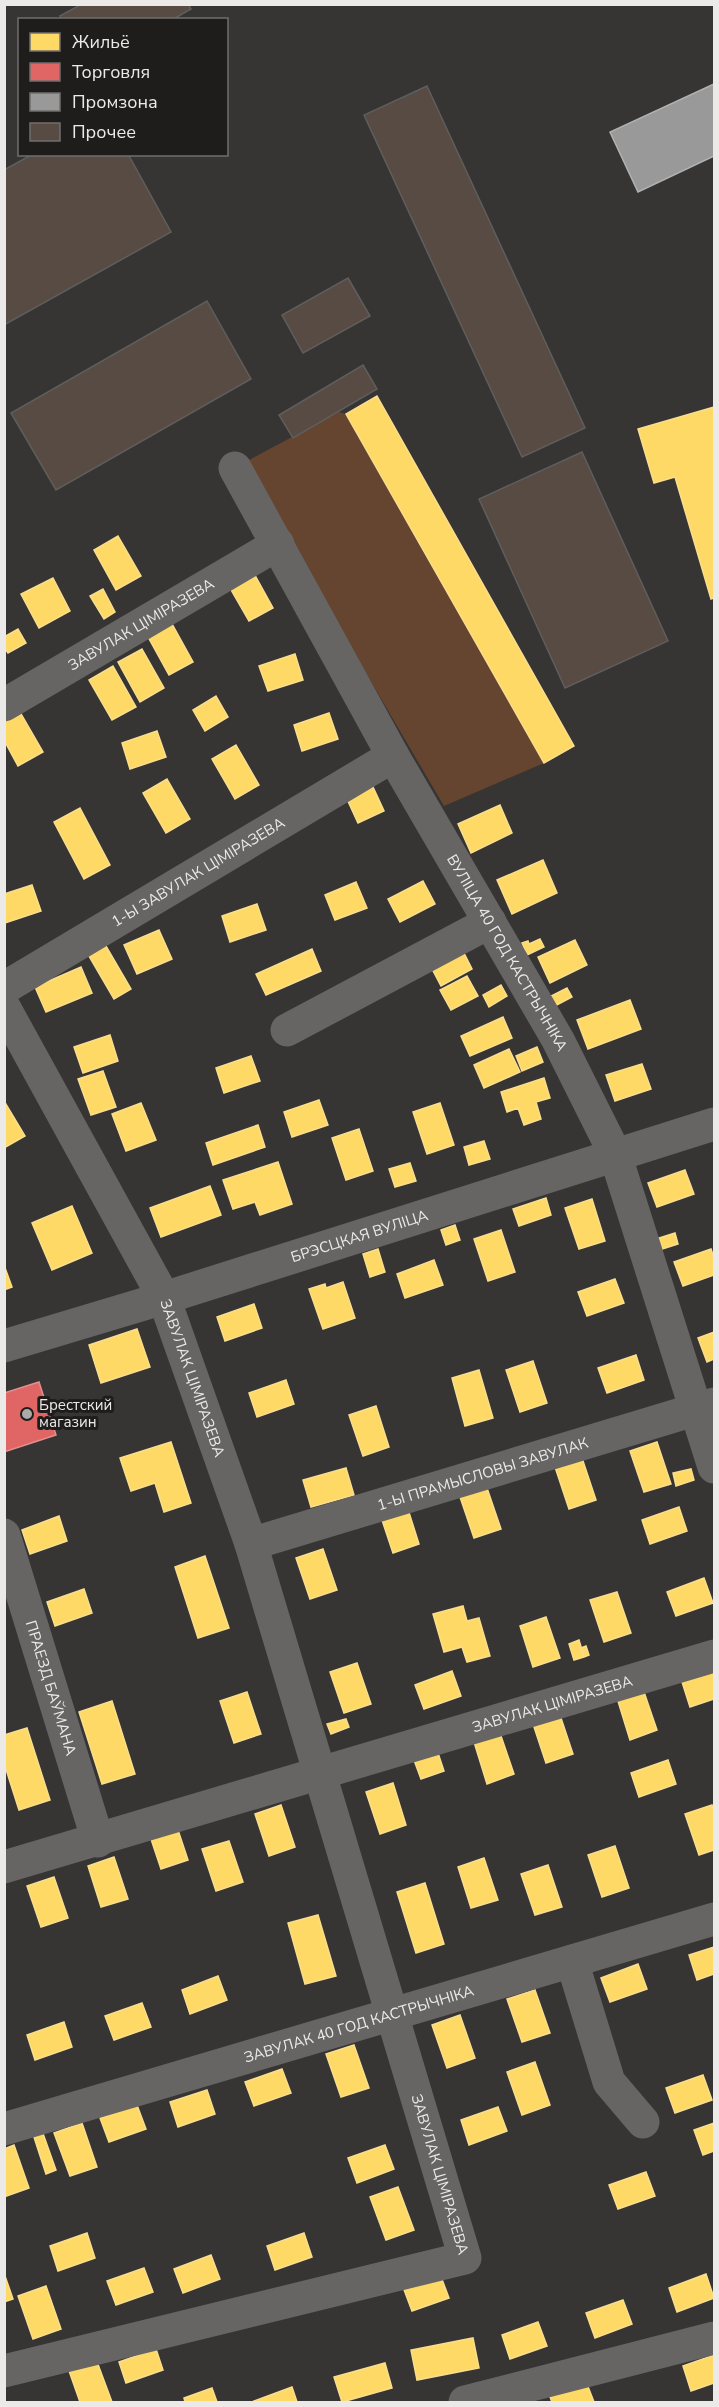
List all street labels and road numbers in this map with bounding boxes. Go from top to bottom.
street label: ЗАВУЛАК ЦІМІРАЗЕВА [64,574,218,675]
street label: 1-Ы ЗАВУЛАК ЦІМІРАЗЕВА [108,813,288,932]
street label: ВУЛІЦА 40 ГОД КАСТРЫЧНІКА [442,851,572,1055]
street label: БРЭСЦКАЯ ВУЛІЦА [288,1205,431,1267]
street label: ЗАВУЛАК ЦІМІРАЗЕВА [155,1296,229,1460]
street label: 1-Ы ПРАМЫСЛОВЫ ЗАВУЛАК [375,1433,591,1515]
street label: ПРАЕЗД БАЎМАНА [21,1618,81,1758]
street label: ЗАВУЛАК ЦІМІРАЗЕВА [470,1671,635,1737]
street label: ЗАВУЛАК 40 ГОД КАСТРЫЧНІКА [241,1981,476,2068]
street label: ЗАВУЛАК ЦІМІРАЗЕВА [406,2092,473,2257]

